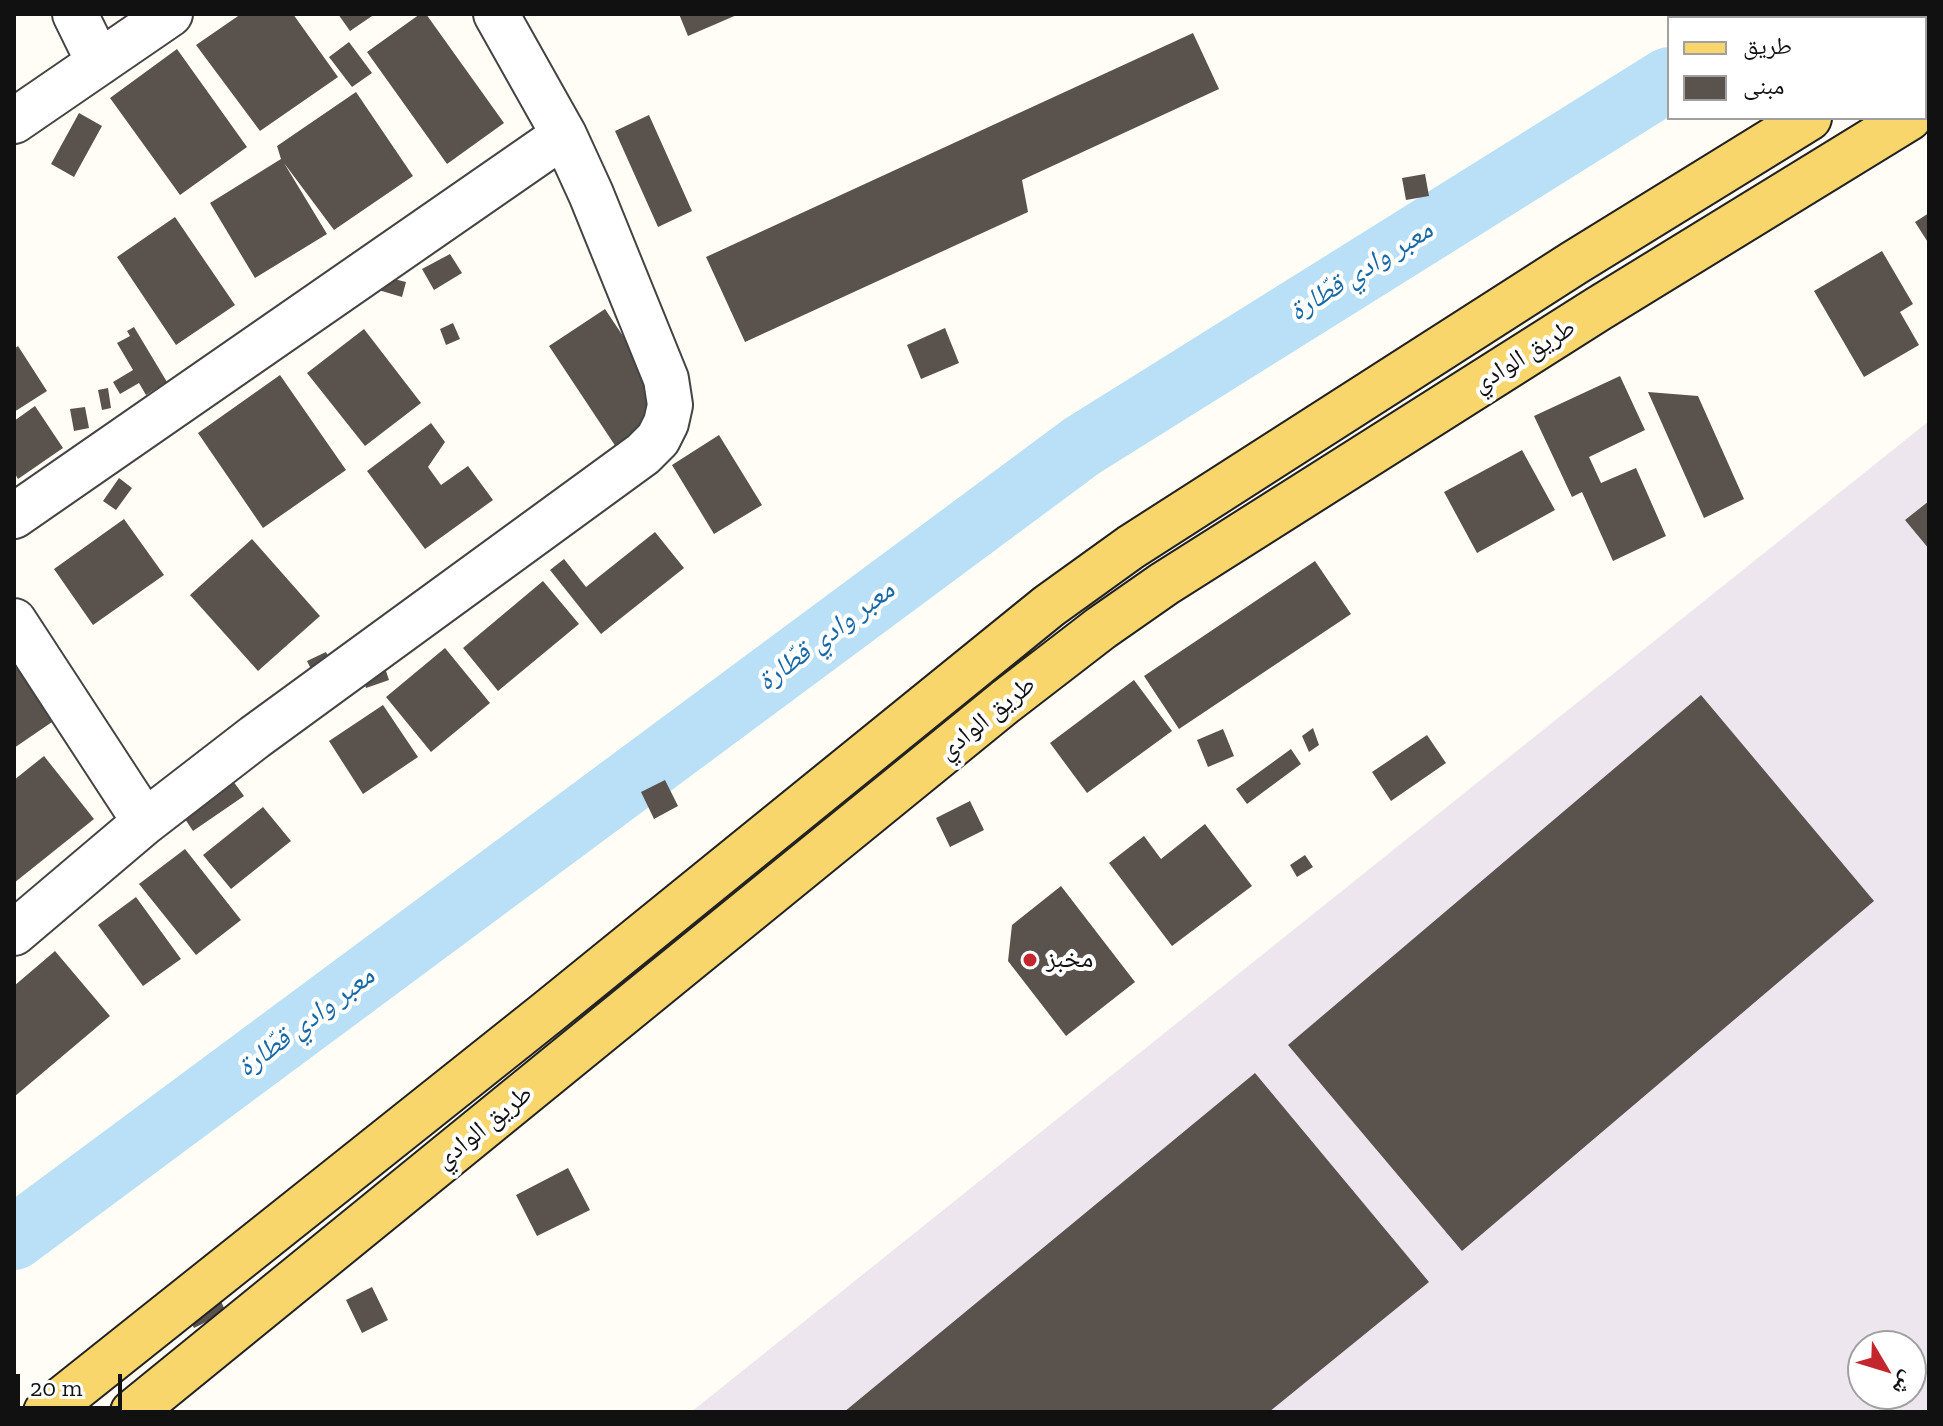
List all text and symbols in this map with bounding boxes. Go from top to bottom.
legend [1667,16,1927,120]
text: طريق [1743,31,1792,60]
text: مبنى [1743,71,1784,100]
water label: معبر وادي قطّارة [1283,213,1439,329]
street label: طريق الوادي [1467,312,1581,400]
water label: معبر وادي قطّارة [751,573,901,699]
street label: طريق الوادي [932,669,1042,767]
place label: مخبز [1046,944,1093,976]
marker: مخبز [1021,951,1039,969]
water label: معبر وادي قطّارة [231,959,381,1085]
street label: طريق الوادي [429,1078,539,1176]
north arrow [1847,1330,1927,1410]
scale bar [20,1358,126,1408]
text: ش [1887,1366,1923,1401]
text: 20 m [30,1373,82,1402]

